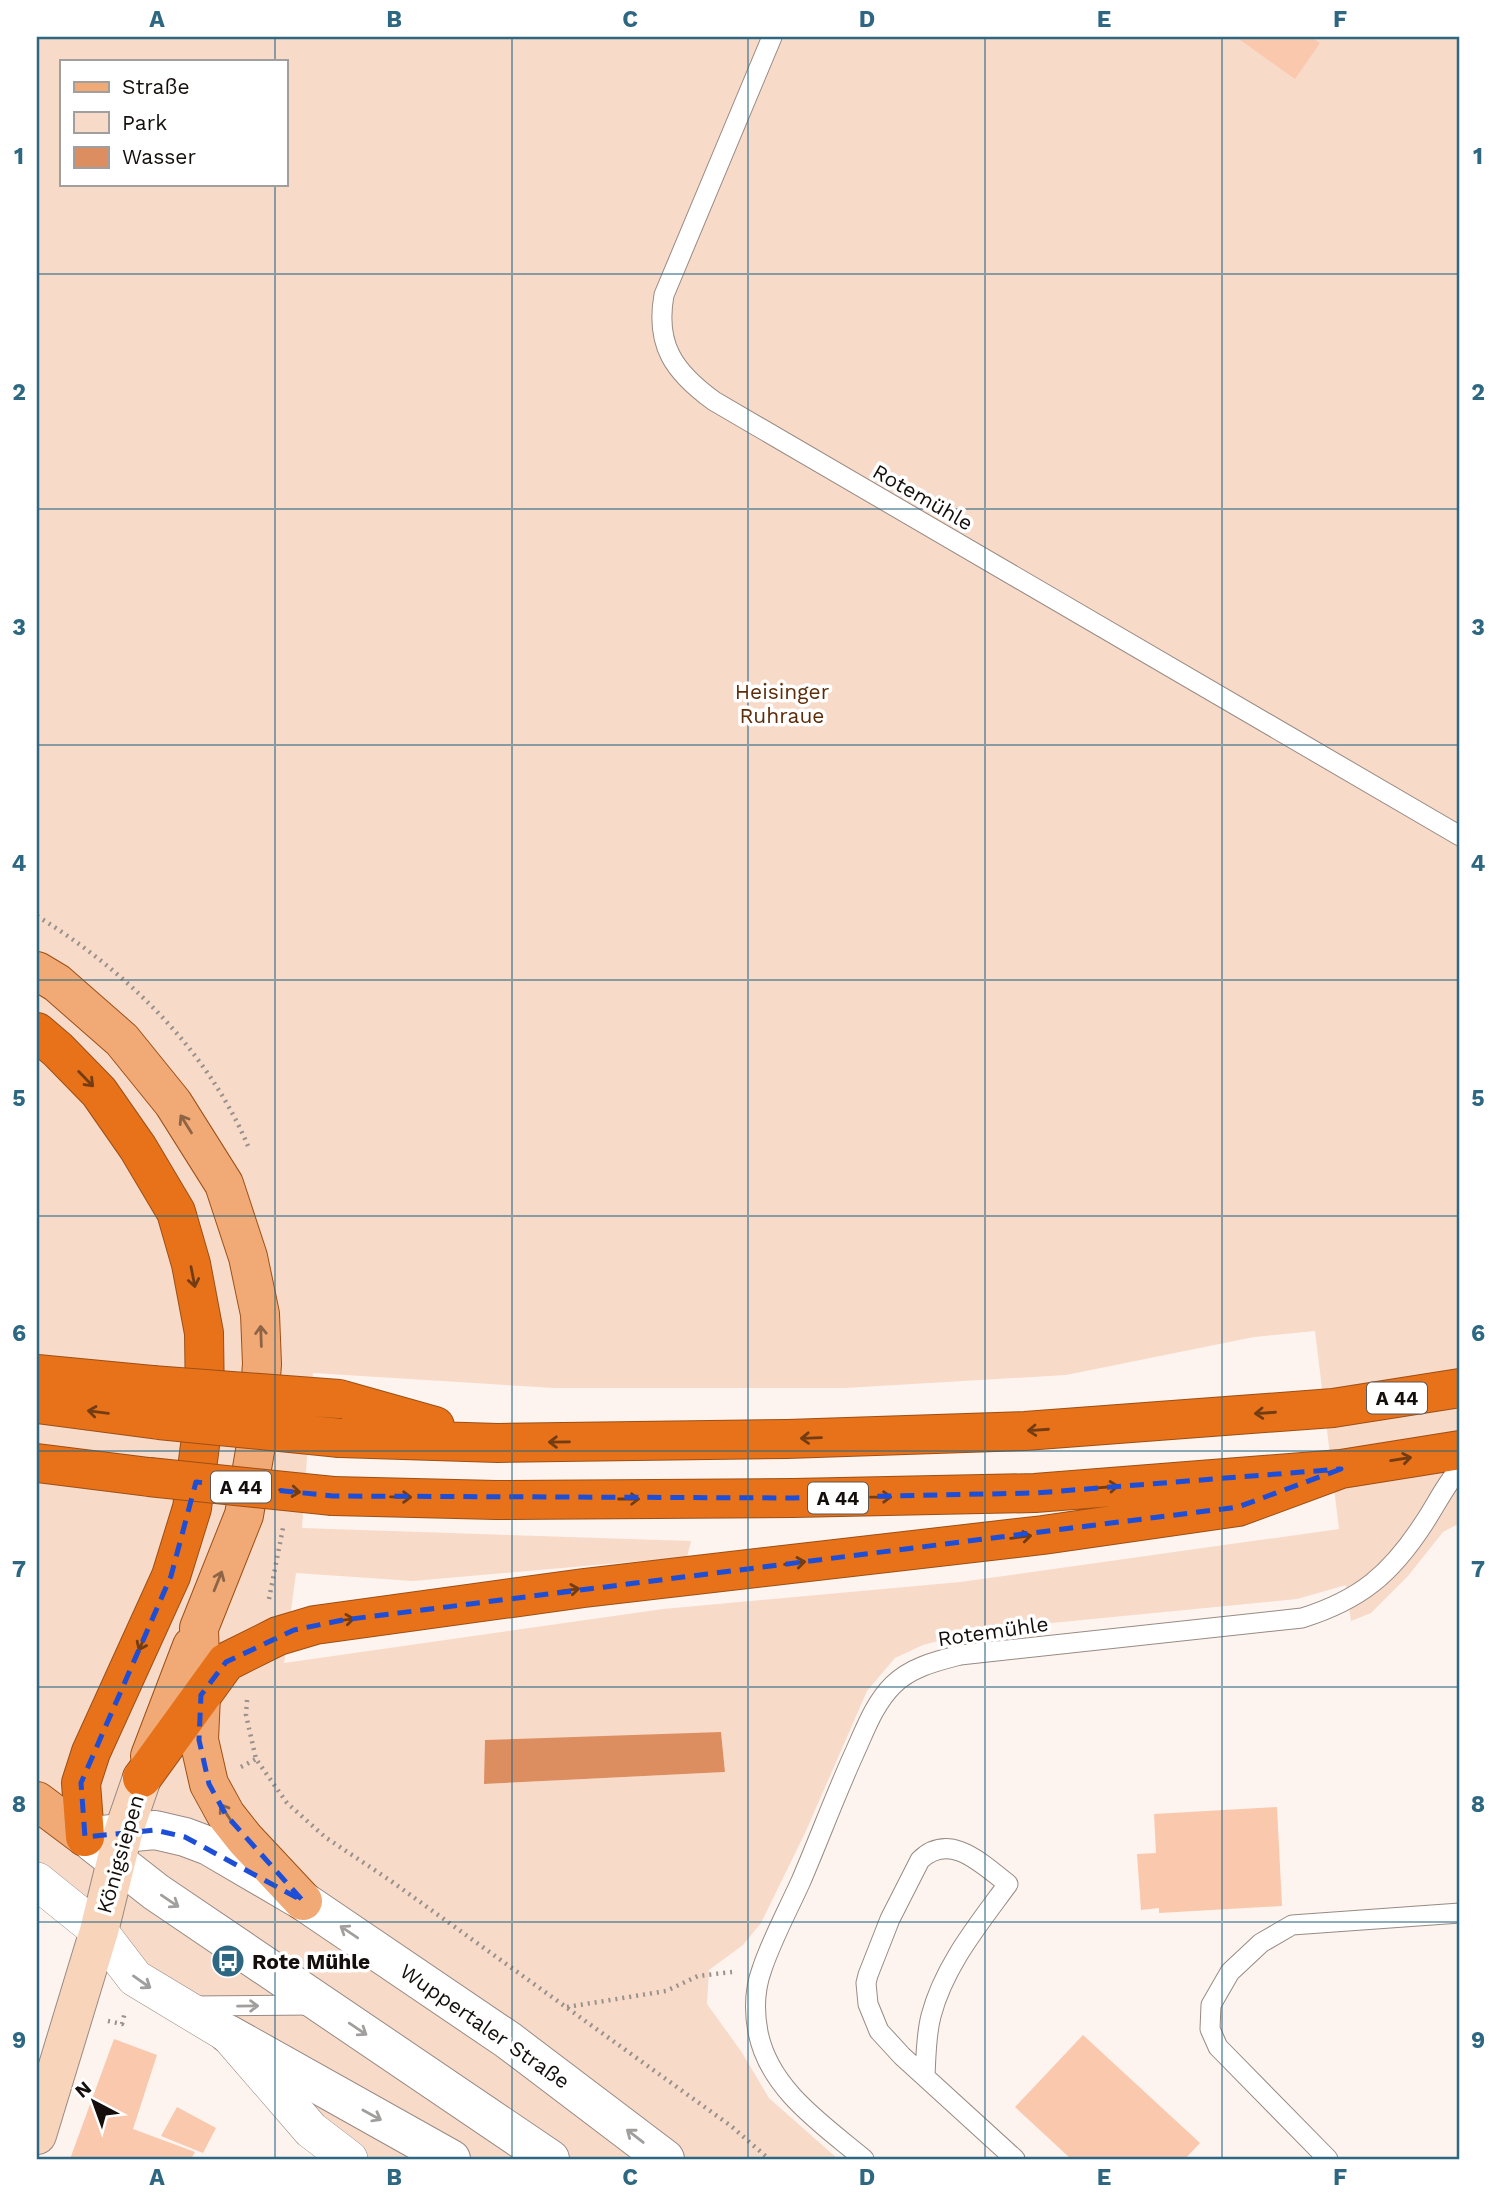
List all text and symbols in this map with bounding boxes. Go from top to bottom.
text: A [149,6,165,33]
text: B [386,6,402,33]
text: C [622,6,638,33]
text: D [859,6,875,33]
text: E [1097,6,1111,33]
text: F [1333,6,1347,33]
legend [60,60,287,186]
text: Straße [122,74,190,99]
text: Park [122,110,167,135]
text: 1 [14,143,24,170]
text: 1 [1473,143,1483,170]
text: Wasser [122,144,196,169]
text: 2 [12,379,26,406]
text: 2 [1471,379,1485,406]
street label: Rotemühle [868,458,978,536]
text: 3 [12,614,26,641]
text: 3 [1471,614,1485,641]
park label: Heisinger Ruhraue [735,679,830,728]
text: 4 [12,850,27,877]
text: 4 [1471,850,1486,877]
one-way arrow [78,1071,95,1088]
text: 5 [12,1085,26,1112]
text: 5 [1471,1085,1485,1112]
one-way arrow [179,1115,194,1134]
one-way arrow [187,1265,201,1288]
text: 6 [12,1320,26,1347]
text: 6 [1471,1320,1485,1347]
one-way arrow [254,1324,267,1347]
road number: A 44 [1367,1382,1427,1414]
one-way arrow [87,1406,110,1419]
one-way arrow [1254,1407,1277,1420]
one-way arrow [1027,1424,1050,1437]
one-way arrow [800,1432,823,1445]
one-way arrow [548,1436,571,1449]
one-way arrow [1389,1452,1412,1465]
road number: A 44 [211,1471,271,1502]
one-way arrow [1096,1480,1119,1493]
road number: A 44 [808,1482,868,1514]
one-way arrow [278,1485,301,1498]
one-way arrow [869,1490,892,1503]
one-way arrow [390,1491,413,1504]
one-way arrow [617,1492,640,1506]
one-way arrow [1010,1531,1032,1544]
text: 7 [12,1556,26,1583]
text: 7 [1471,1556,1485,1583]
one-way arrow [784,1557,806,1570]
one-way arrow [212,1571,225,1593]
one-way arrow [558,1583,580,1596]
street label: Rotemühle [936,1611,1050,1651]
one-way arrow [332,1613,355,1626]
one-way arrow [136,1630,149,1651]
text: 8 [12,1791,26,1818]
text: 8 [1471,1791,1485,1818]
street label: Königsiepen [91,1792,149,1916]
one-way arrow [219,1803,233,1823]
one-way arrow [160,1894,179,1908]
one-way arrow [340,1925,359,1939]
bus stop icon: Rote Mühle [209,1942,247,1980]
place label: Rote Mühle [252,1949,370,1974]
street label: Wuppertaler Straße [395,1958,575,2094]
one-way arrow [133,1974,152,1989]
one-way arrow [236,1999,259,2013]
one-way arrow [348,2022,367,2036]
text: 9 [12,2027,26,2054]
text: 9 [1471,2027,1485,2054]
north arrow [60,2066,130,2136]
text: N [70,2076,96,2103]
one-way arrow [362,2108,382,2122]
one-way arrow [627,2128,645,2143]
text: A [149,2164,165,2191]
text: B [386,2164,402,2191]
text: C [622,2164,638,2191]
text: D [859,2164,875,2191]
text: E [1097,2164,1111,2191]
text: F [1333,2164,1347,2191]

